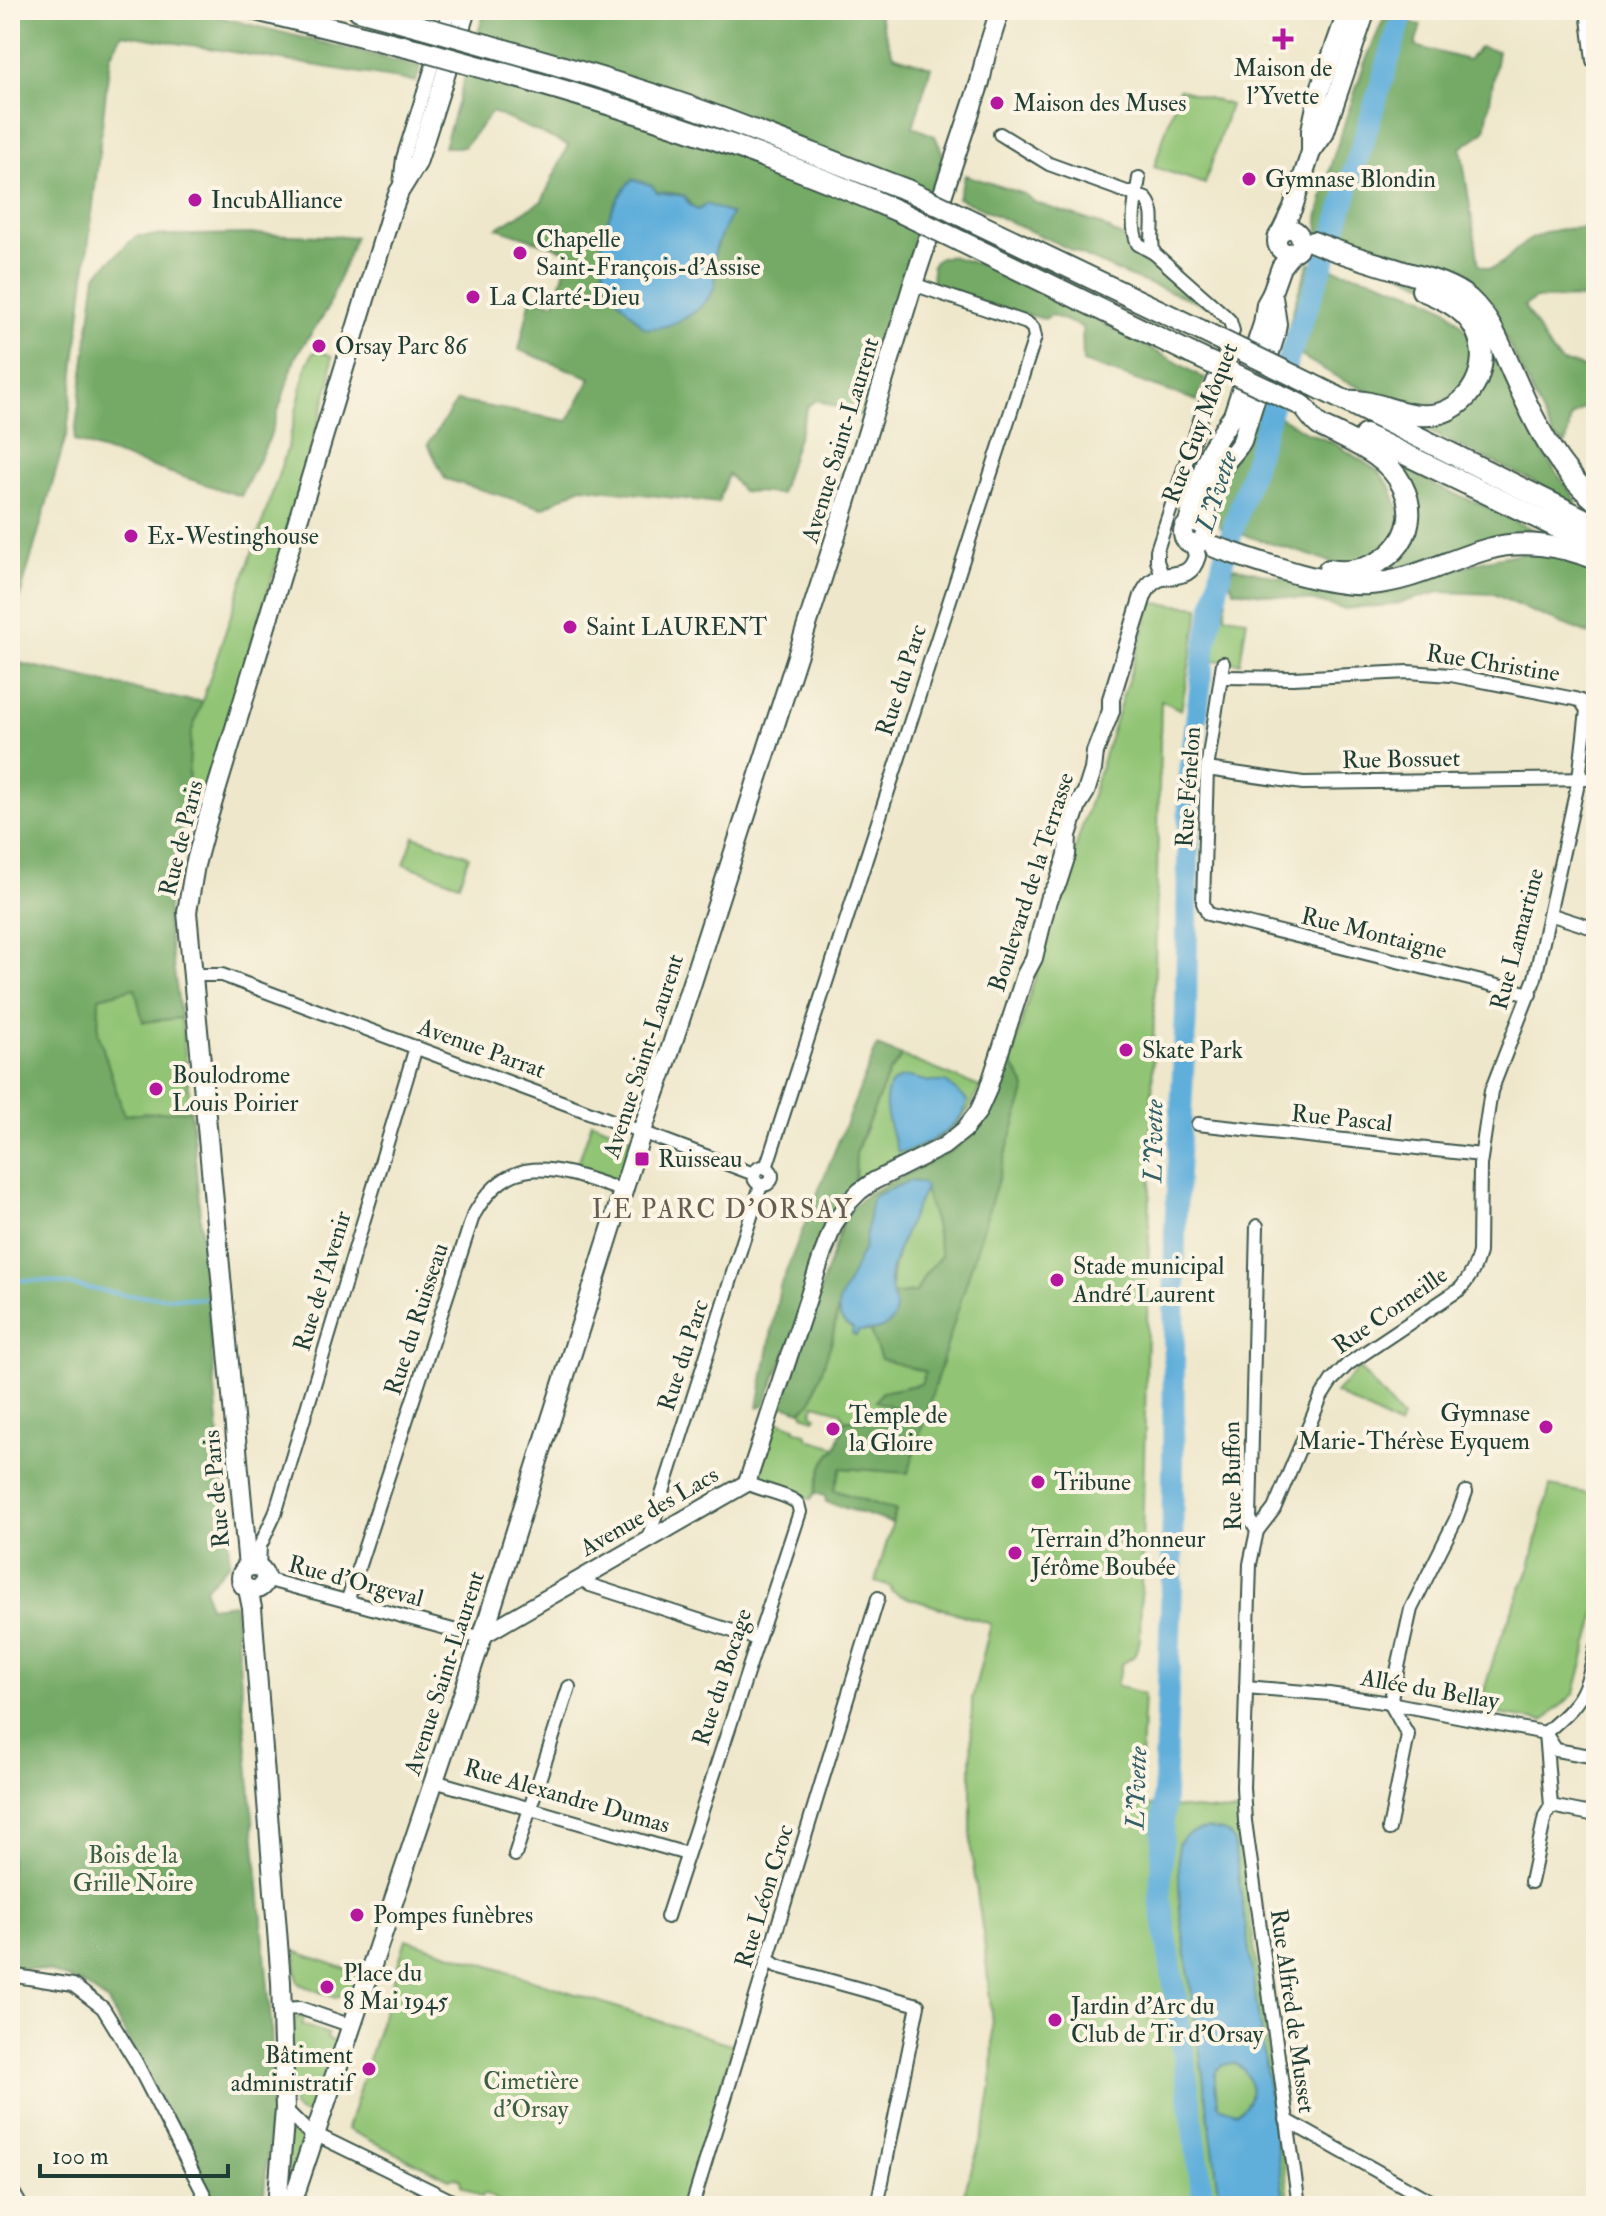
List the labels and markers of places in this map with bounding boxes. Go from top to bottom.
marker: Maison de l'Yvette [1272,28,1294,50]
place label: Maison de l'Yvette [1234,53,1332,112]
place label: Maison des Muses [1013,88,1186,119]
marker: Maison des Muses [988,94,1006,112]
place label: Gymnase Blondin [1265,164,1436,195]
marker: Gymnase Blondin [1240,170,1258,188]
place label: IncubAlliance [211,185,343,216]
marker: IncubAlliance [186,191,204,209]
place label: Chapelle Saint-François-d'Assise [536,224,761,283]
marker: Chapelle Saint-François-d'Assise [511,244,529,262]
place label: La Clarté-Dieu [489,282,640,313]
marker: La Clarté-Dieu [464,288,482,306]
place label: Orsay Parc 86 [335,331,469,362]
marker: Orsay Parc 86 [310,337,328,355]
place label: Ex-Westinghouse [147,521,319,552]
marker: Ex-Westinghouse [122,527,140,545]
place label: Saint LAURENT [586,612,767,643]
marker: Saint LAURENT [561,618,579,636]
place label: Skate Park [1142,1035,1244,1066]
marker: Skate Park [1117,1041,1135,1059]
place label: Boulodrome Louis Poirier [172,1060,299,1119]
marker: Boulodrome Louis Poirier [147,1080,165,1098]
place label: Ruisseau [658,1144,743,1175]
marker: Ruisseau [633,1150,651,1168]
place label: Stade municipal André Laurent [1072,1251,1225,1310]
marker: Stade municipal André Laurent [1048,1271,1066,1289]
place label: Gymnase Marie-Thérèse Eyquem [1298,1398,1530,1457]
place label: Temple de la Gloire [849,1400,947,1459]
marker: Gymnase Marie-Thérèse Eyquem [1537,1418,1555,1436]
marker: Temple de la Gloire [824,1420,842,1438]
place label: Tribune [1054,1467,1131,1498]
marker: Tribune [1029,1473,1047,1491]
place label: Terrain d'honneur Jérôme Boubée [1030,1524,1206,1583]
marker: Terrain d'honneur Jérôme Boubée [1006,1544,1024,1562]
place label: Pompes funèbres [373,1900,533,1931]
marker: Pompes funèbres [348,1906,366,1924]
place label: Place du 8 Mai 1945 [343,1958,448,2017]
marker: Place du 8 Mai 1945 [318,1978,336,1996]
place label: Jardin d'Arc du Club de Tir d'Orsay [1070,1991,1264,2050]
marker: Jardin d'Arc du Club de Tir d'Orsay [1046,2011,1064,2029]
place label: Bâtiment administratif [231,2040,356,2099]
marker: Bâtiment administratif [360,2060,378,2078]

